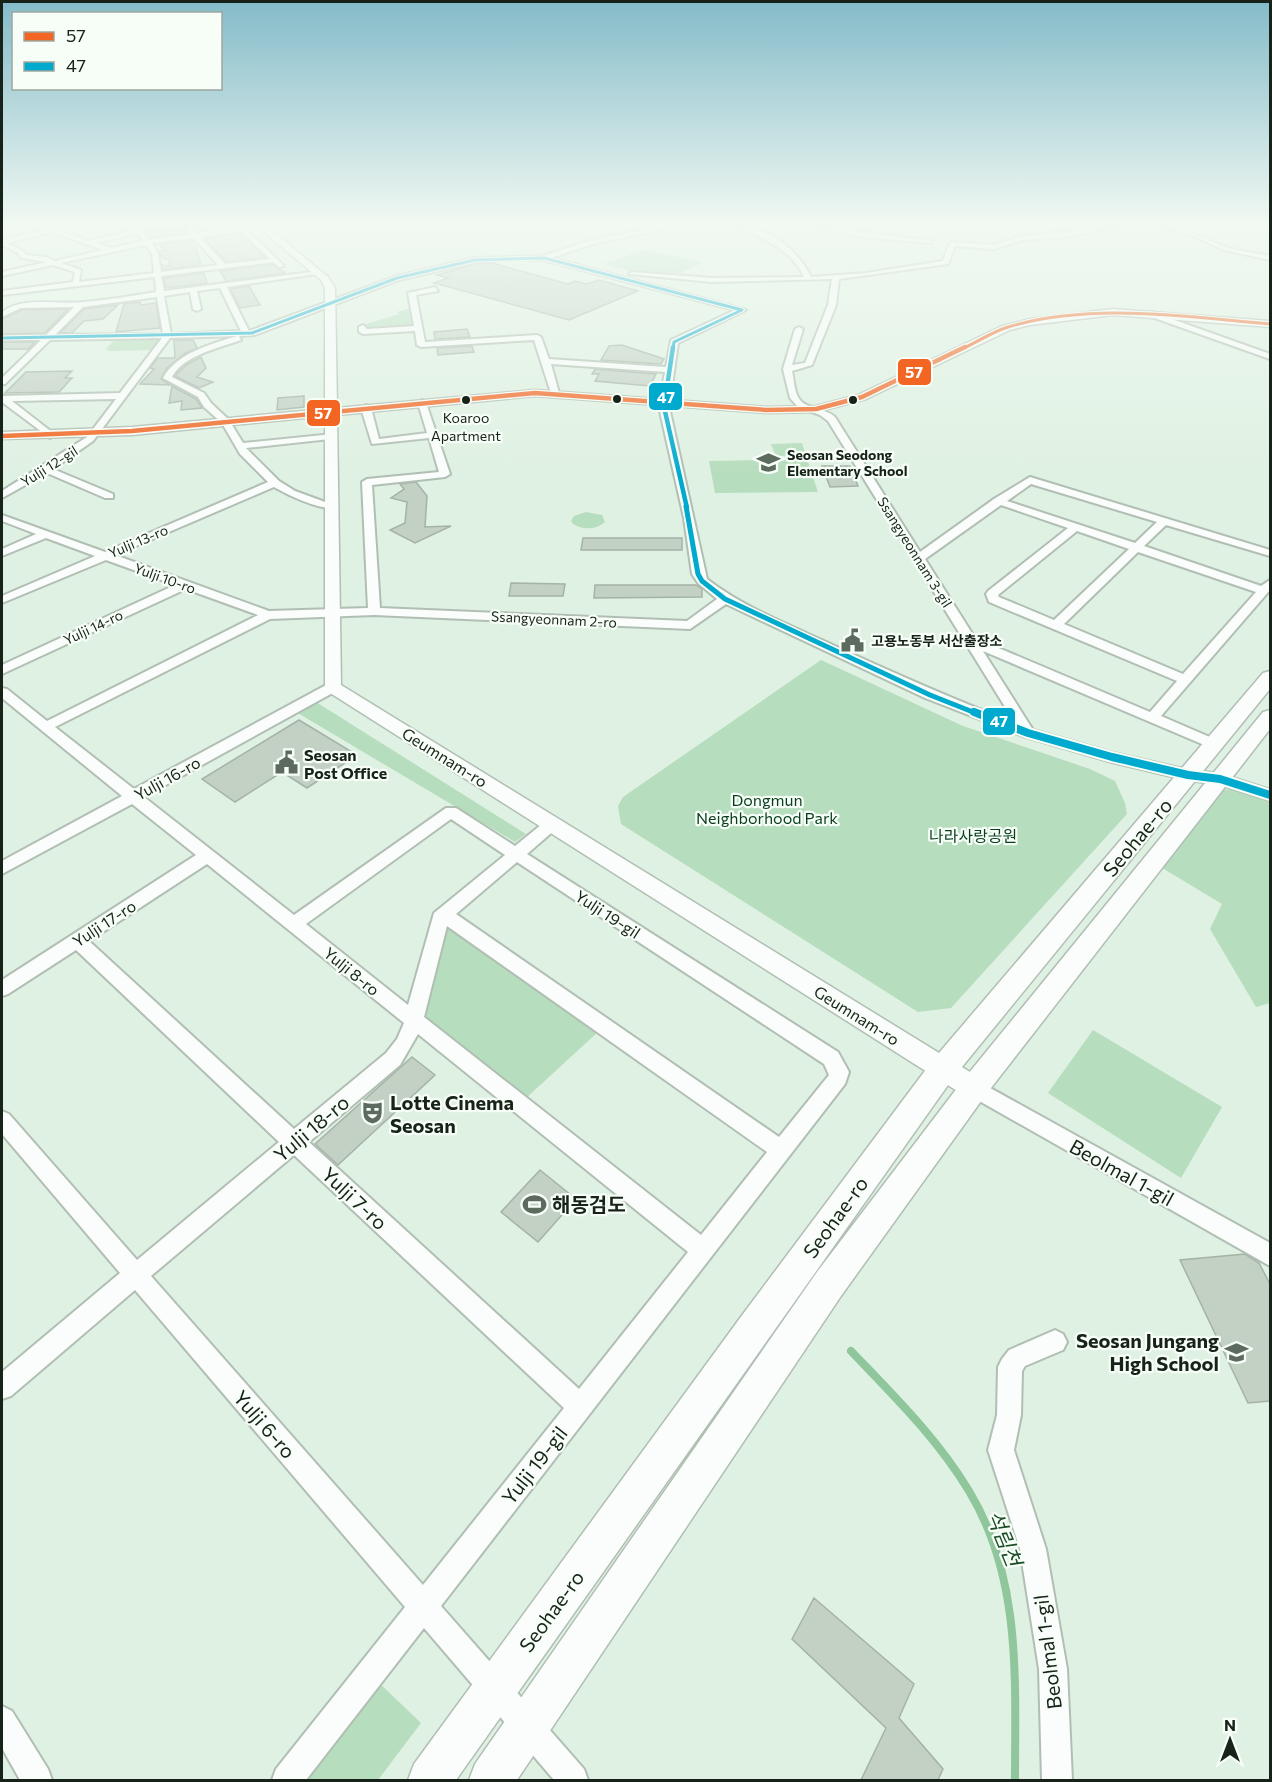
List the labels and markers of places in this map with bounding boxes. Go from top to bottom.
unlabelled marker [611,393,623,405]
marker: Koaroo Apartment [460,394,472,406]
unlabelled marker [847,394,859,406]
place label: Koaroo Apartment [431,409,501,444]
place label: Seosan Seodong Elementary School [787,446,907,479]
school or university icon: Seosan Seodong Elementary School [756,449,782,475]
public building icon: 고용노동부 서산출장소 [840,627,866,653]
place label: 고용노동부 서산출장소 [871,632,1003,649]
place label: Seosan Post Office [304,745,387,782]
public building icon: Seosan Post Office [273,750,299,776]
place label: Lotte Cinema Seosan [390,1090,514,1137]
theatre icon: Lotte Cinema Seosan [359,1100,385,1126]
sports icon: 해동검도 [521,1191,547,1217]
place label: 해동검도 [552,1192,626,1216]
place label: Seosan Jungang High School [1076,1328,1219,1375]
school or university icon: Seosan Jungang High School [1224,1339,1250,1365]

